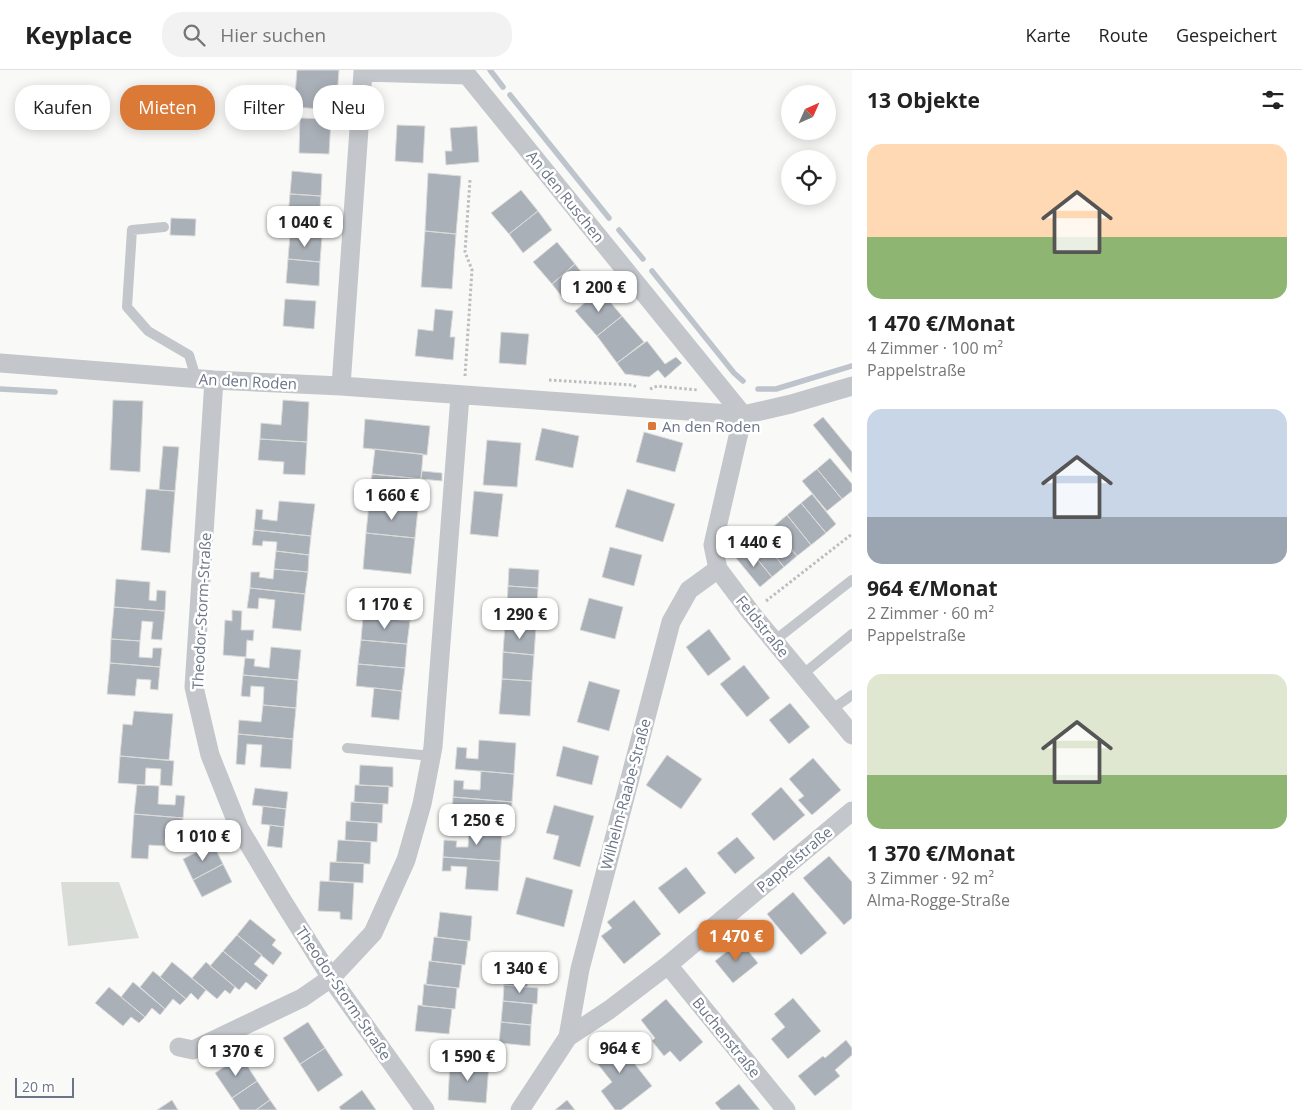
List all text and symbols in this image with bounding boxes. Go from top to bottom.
search box [162,12,512,57]
text: Keyplace [25,18,132,51]
icon: search [180,21,208,49]
text: Hier suchen [220,22,326,48]
text: Karte [1026,23,1071,47]
text: Route [1099,23,1148,47]
text: Gespeichert [1176,23,1277,47]
chip: Kaufen [15,85,110,130]
chip: Mieten [120,85,215,130]
chip: Filter [225,85,303,130]
chip: Neu [313,85,384,130]
north arrow [781,85,836,140]
map controls [781,85,836,205]
text: 13 Objekte [867,86,980,114]
icon: filters [1259,86,1287,114]
street label: An den Ruschen [523,146,609,246]
button: locate [781,150,836,205]
icon: home [1032,177,1122,267]
pin: 1 040 € [259,206,351,248]
text: 1 040 € [278,211,332,233]
pin: 1 200 € [553,270,645,313]
text: 1 200 € [572,276,626,298]
text: 1 470 €/Monat [867,309,1015,337]
text: 4 Zimmer · 100 m² [867,337,1003,359]
text: Pappelstraße [867,359,966,381]
street label: An den Roden [198,368,298,394]
place label: An den Roden [662,416,760,436]
marker: An den Roden [646,420,658,432]
icon: home [1032,442,1122,532]
pin: 1 660 € [346,478,438,521]
text: 1 660 € [365,484,419,506]
pin: 1 440 € [708,526,800,568]
text: 1 440 € [727,531,781,553]
street label: Theodor-Storm-Straße [187,532,215,690]
text: 964 €/Monat [867,574,998,602]
pin: 1 170 € [339,588,431,630]
street label: Feldstraße [732,591,794,661]
text: 1 170 € [358,593,412,615]
pin: 1 290 € [474,598,566,640]
text: 2 Zimmer · 60 m² [867,602,994,624]
text: 1 290 € [493,603,547,625]
text: Pappelstraße [867,624,966,646]
icon: home [1032,707,1122,797]
street label: Wilhelm-Raabe-Straße [595,716,655,872]
pin: 1 250 € [431,804,523,846]
text: 1 250 € [450,809,504,831]
pin: 1 010 € [157,820,249,862]
street label: Pappelstraße [752,822,836,896]
text: 1 010 € [176,825,230,847]
text: 1 370 €/Monat [867,839,1015,867]
text: 3 Zimmer · 92 m² [867,867,994,889]
text: Alma-Rogge-Straße [867,889,1010,911]
pin: 1 470 € [690,920,782,962]
street label: Theodor-Storm-Straße [292,922,396,1064]
text: 1 470 € [709,925,763,947]
pin: 1 340 € [474,952,566,994]
text: 1 340 € [493,957,547,979]
street label: Buchenstraße [689,993,765,1081]
pin: 964 € [585,1032,655,1074]
pin: 1 370 € [190,1034,282,1077]
text: 964 € [600,1037,640,1059]
text: 1 370 € [209,1040,263,1062]
pin: 1 590 € [422,1040,514,1082]
text: 1 590 € [441,1045,495,1067]
scale bar [15,1075,74,1098]
text: 20 m [22,1077,55,1096]

